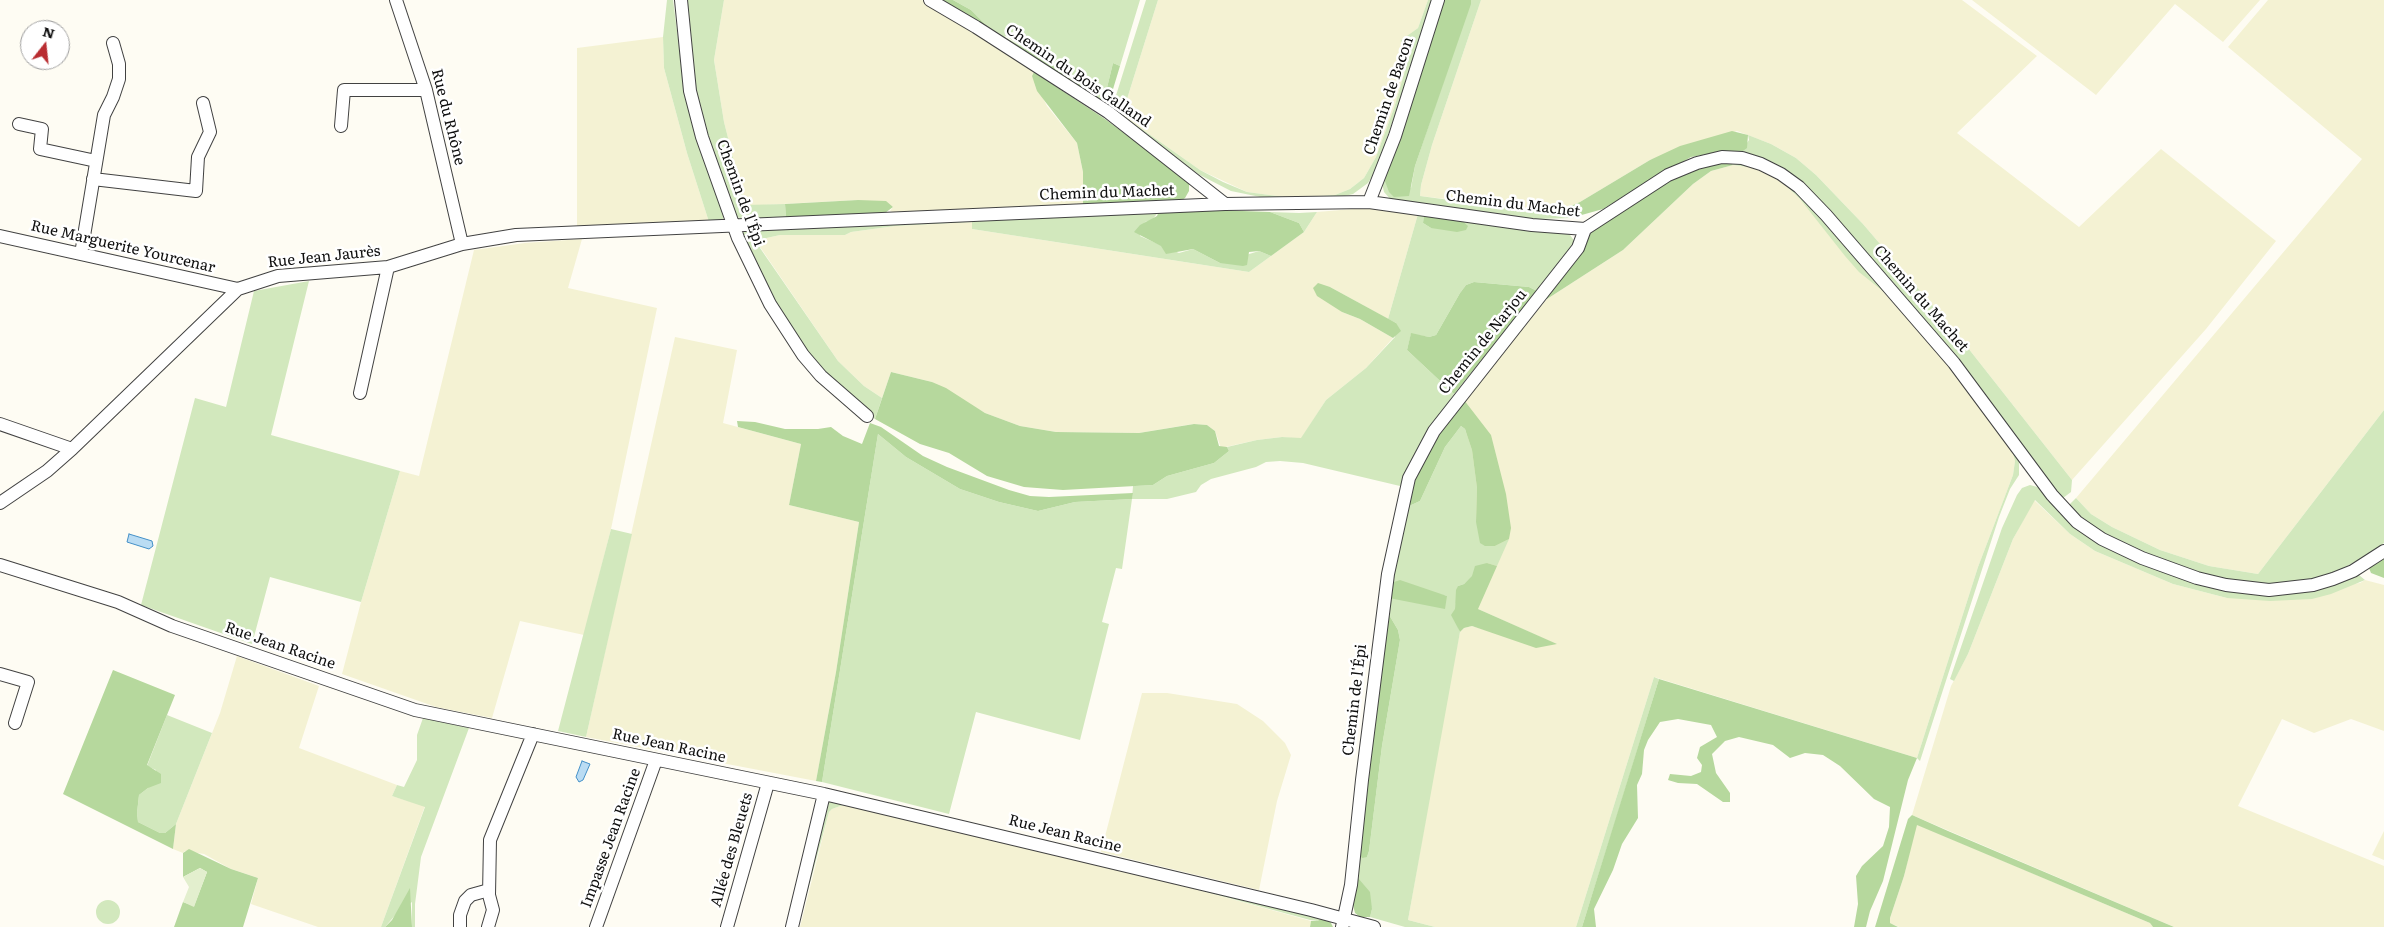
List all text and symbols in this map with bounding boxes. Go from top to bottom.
north arrow [20,20,70,70]
text: N [40,20,57,43]
street label: Chemin du Bois Galland [1002,21,1154,131]
street label: Chemin de Bacon [1360,34,1418,158]
street label: Rue du Rhône [427,67,469,167]
street label: Chemin de l'Épi [712,137,768,249]
street label: Chemin du Machet [1039,182,1175,204]
street label: Chemin du Machet [1445,187,1581,221]
street label: Rue Marguerite Yourcenar [29,217,217,277]
street label: Rue Jean Jaurès [267,242,381,272]
street label: Chemin du Machet [1870,242,1972,356]
street label: Chemin de Narjou [1435,286,1531,398]
street label: Rue Jean Racine [222,619,338,673]
street label: Chemin de l'Épi [1339,643,1371,757]
street label: Rue Jean Racine [611,725,727,767]
street label: Impasse Jean Racine [577,766,645,910]
street label: Allée des Bleuets [707,791,757,909]
street label: Rue Jean Racine [1007,811,1123,857]

